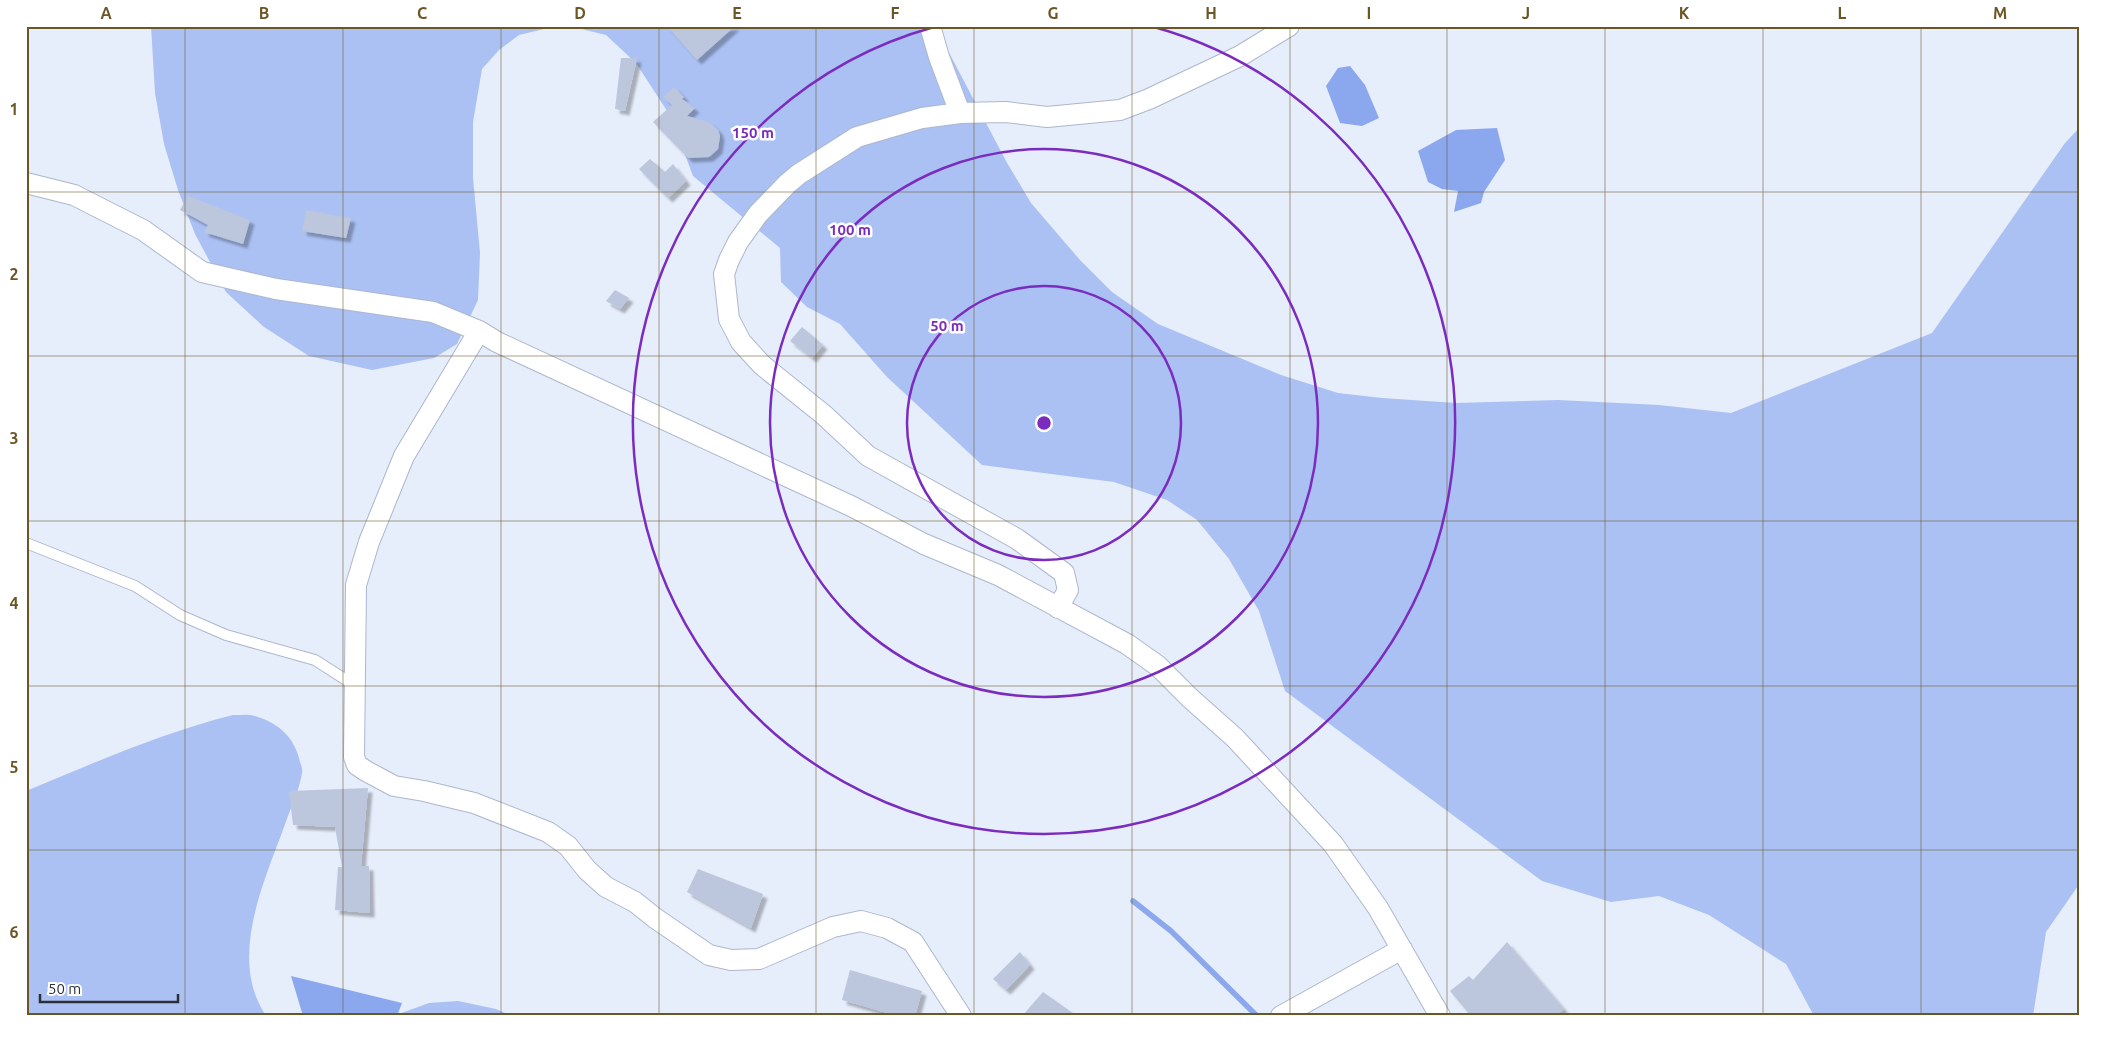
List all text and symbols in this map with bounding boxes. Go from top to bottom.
text: A [100,4,112,22]
text: B [259,4,269,22]
text: C [417,4,427,22]
text: D [574,4,586,22]
text: E [732,4,742,22]
text: F [891,4,900,22]
text: G [1047,4,1059,22]
text: H [1205,4,1217,22]
text: I [1367,4,1371,22]
text: J [1522,4,1530,22]
text: K [1679,4,1690,22]
text: L [1838,4,1847,22]
text: M [1993,4,2007,22]
text: 1 [9,100,19,118]
text: 150 m [732,124,774,141]
text: 100 m [829,221,871,238]
text: 2 [9,265,19,283]
text: 50 m [930,317,964,334]
centre of rings [1035,414,1053,432]
text: 3 [9,429,19,447]
text: 4 [9,594,19,612]
text: 5 [9,758,19,776]
text: 6 [9,923,19,941]
scale bar [40,972,178,1004]
text: 50 m [48,980,81,997]

